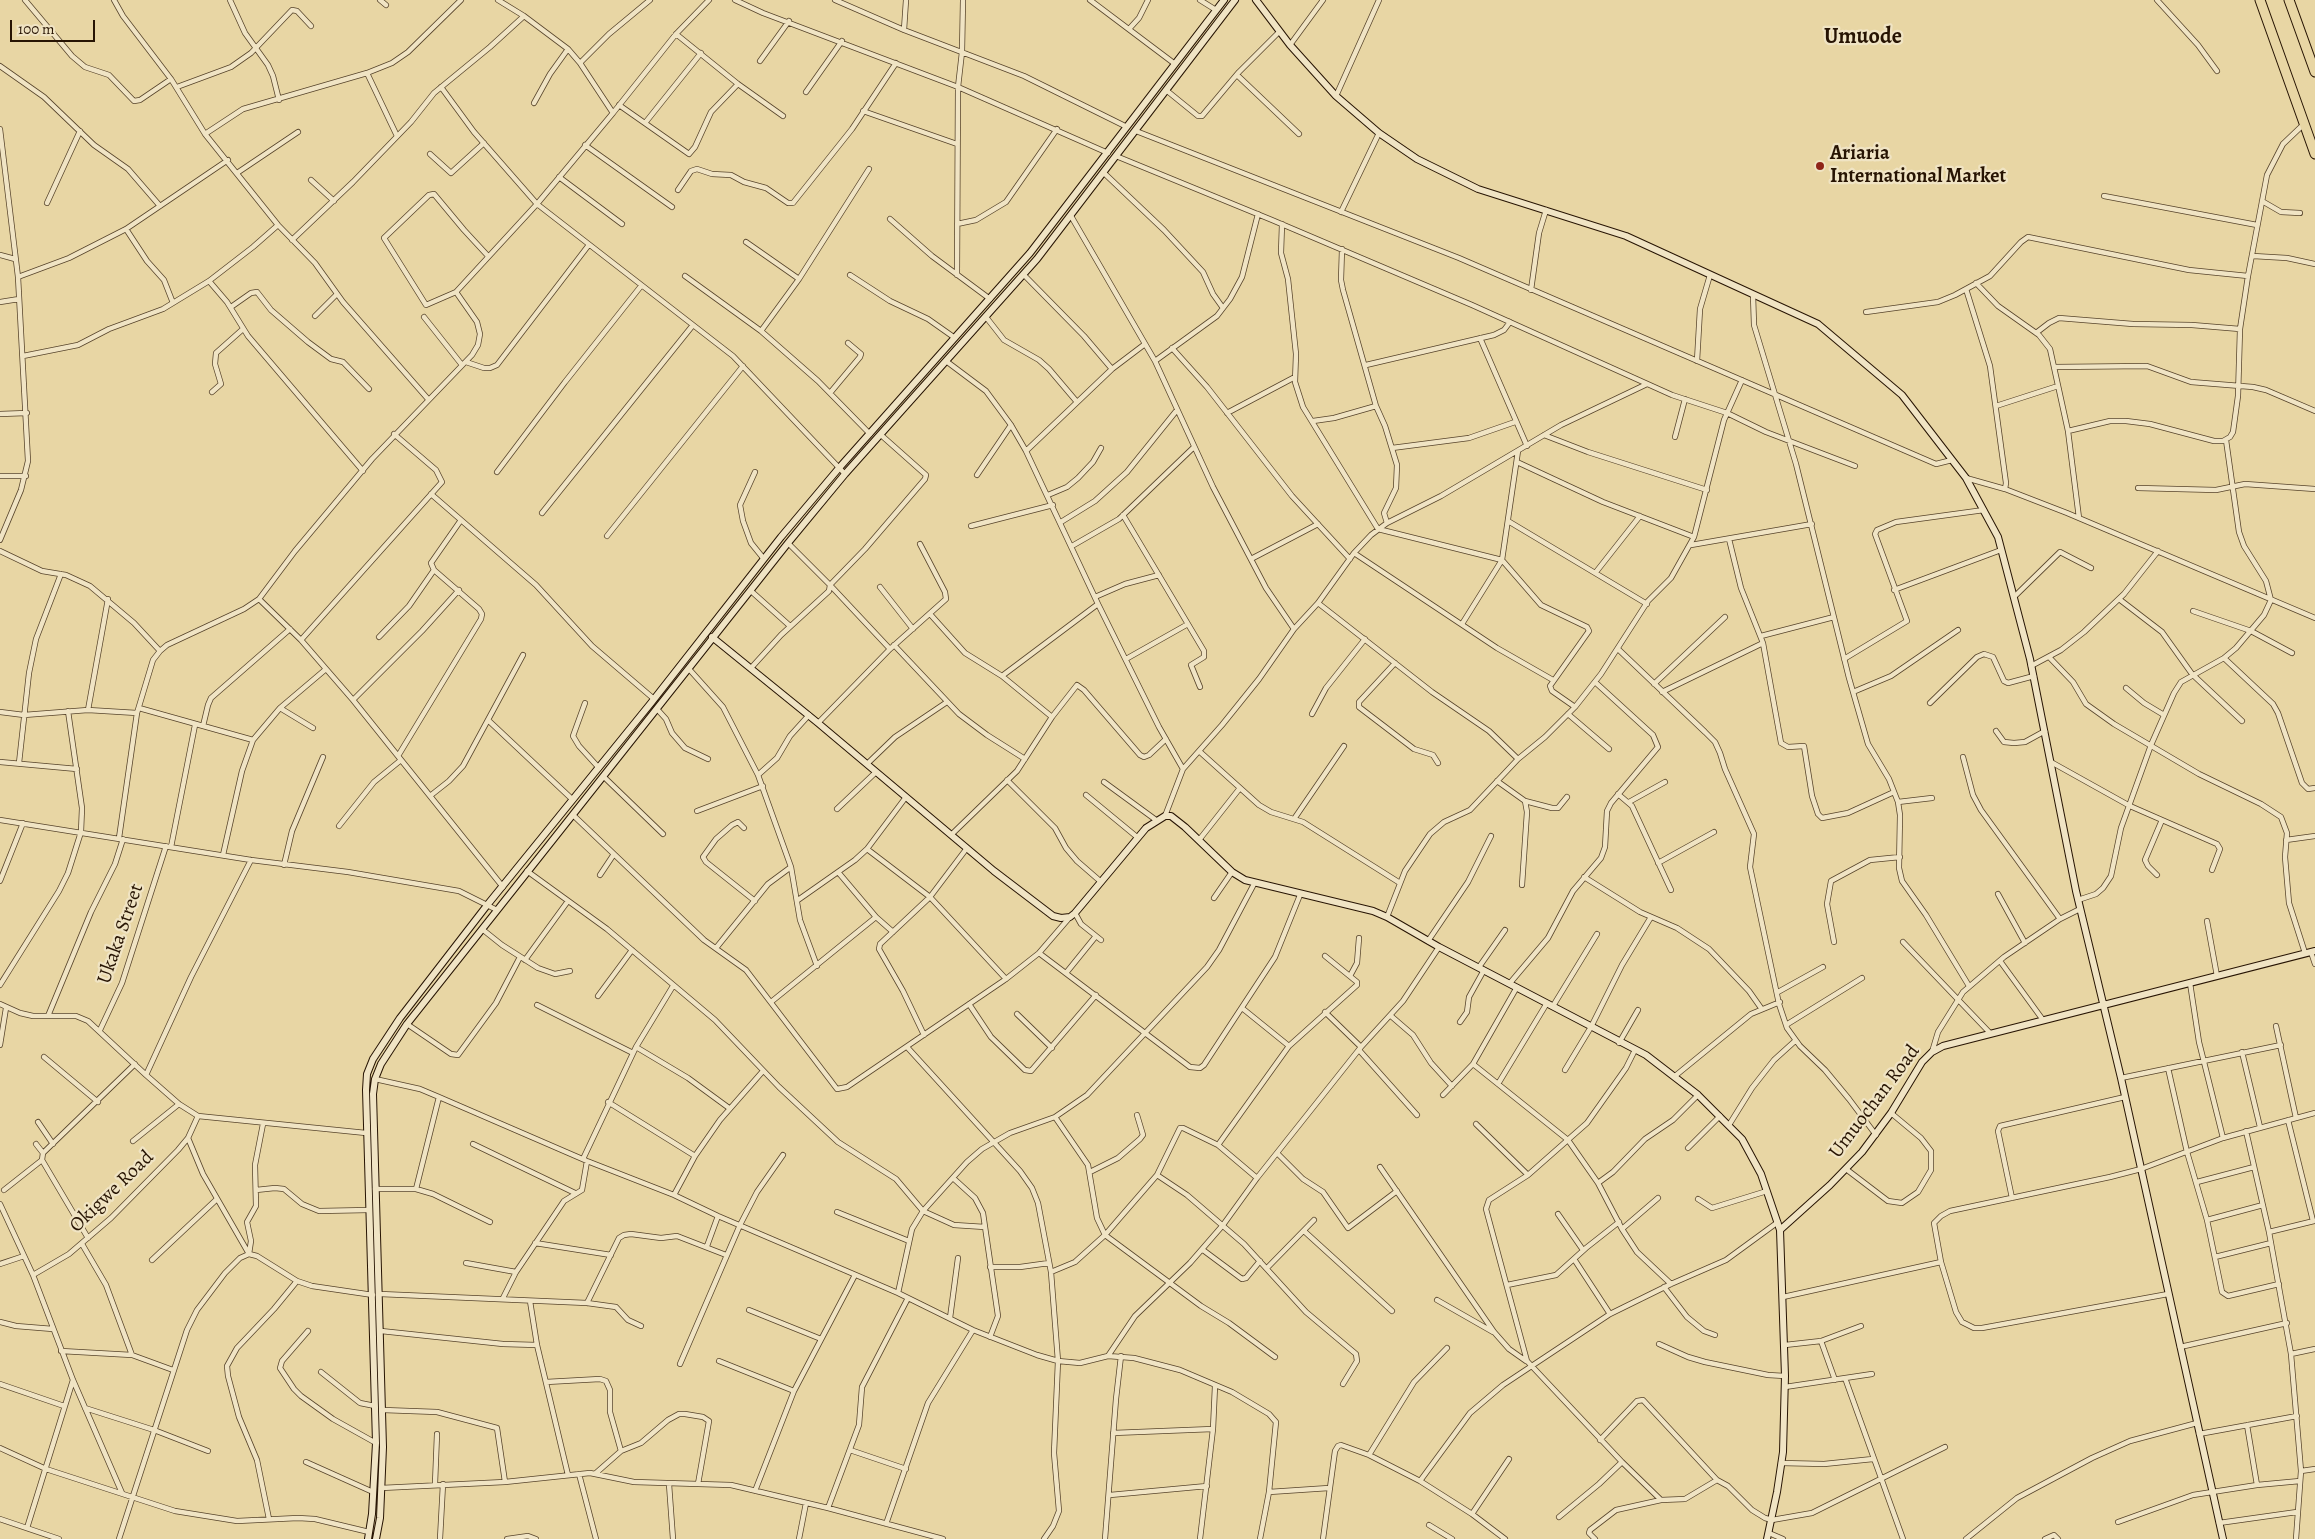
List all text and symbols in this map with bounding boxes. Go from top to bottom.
scale bar [12,10,98,42]
text: 100 m [18,19,55,39]
district label: Umuode [1824,25,1902,51]
place label: Ariaria International Market [1830,142,2006,189]
marker: Ariaria International Market [1814,160,1826,172]
street label: Ukaka Street [93,881,149,987]
street label: Umuochan Road [1825,1041,1925,1163]
street label: Okigwe Road [65,1146,159,1238]

